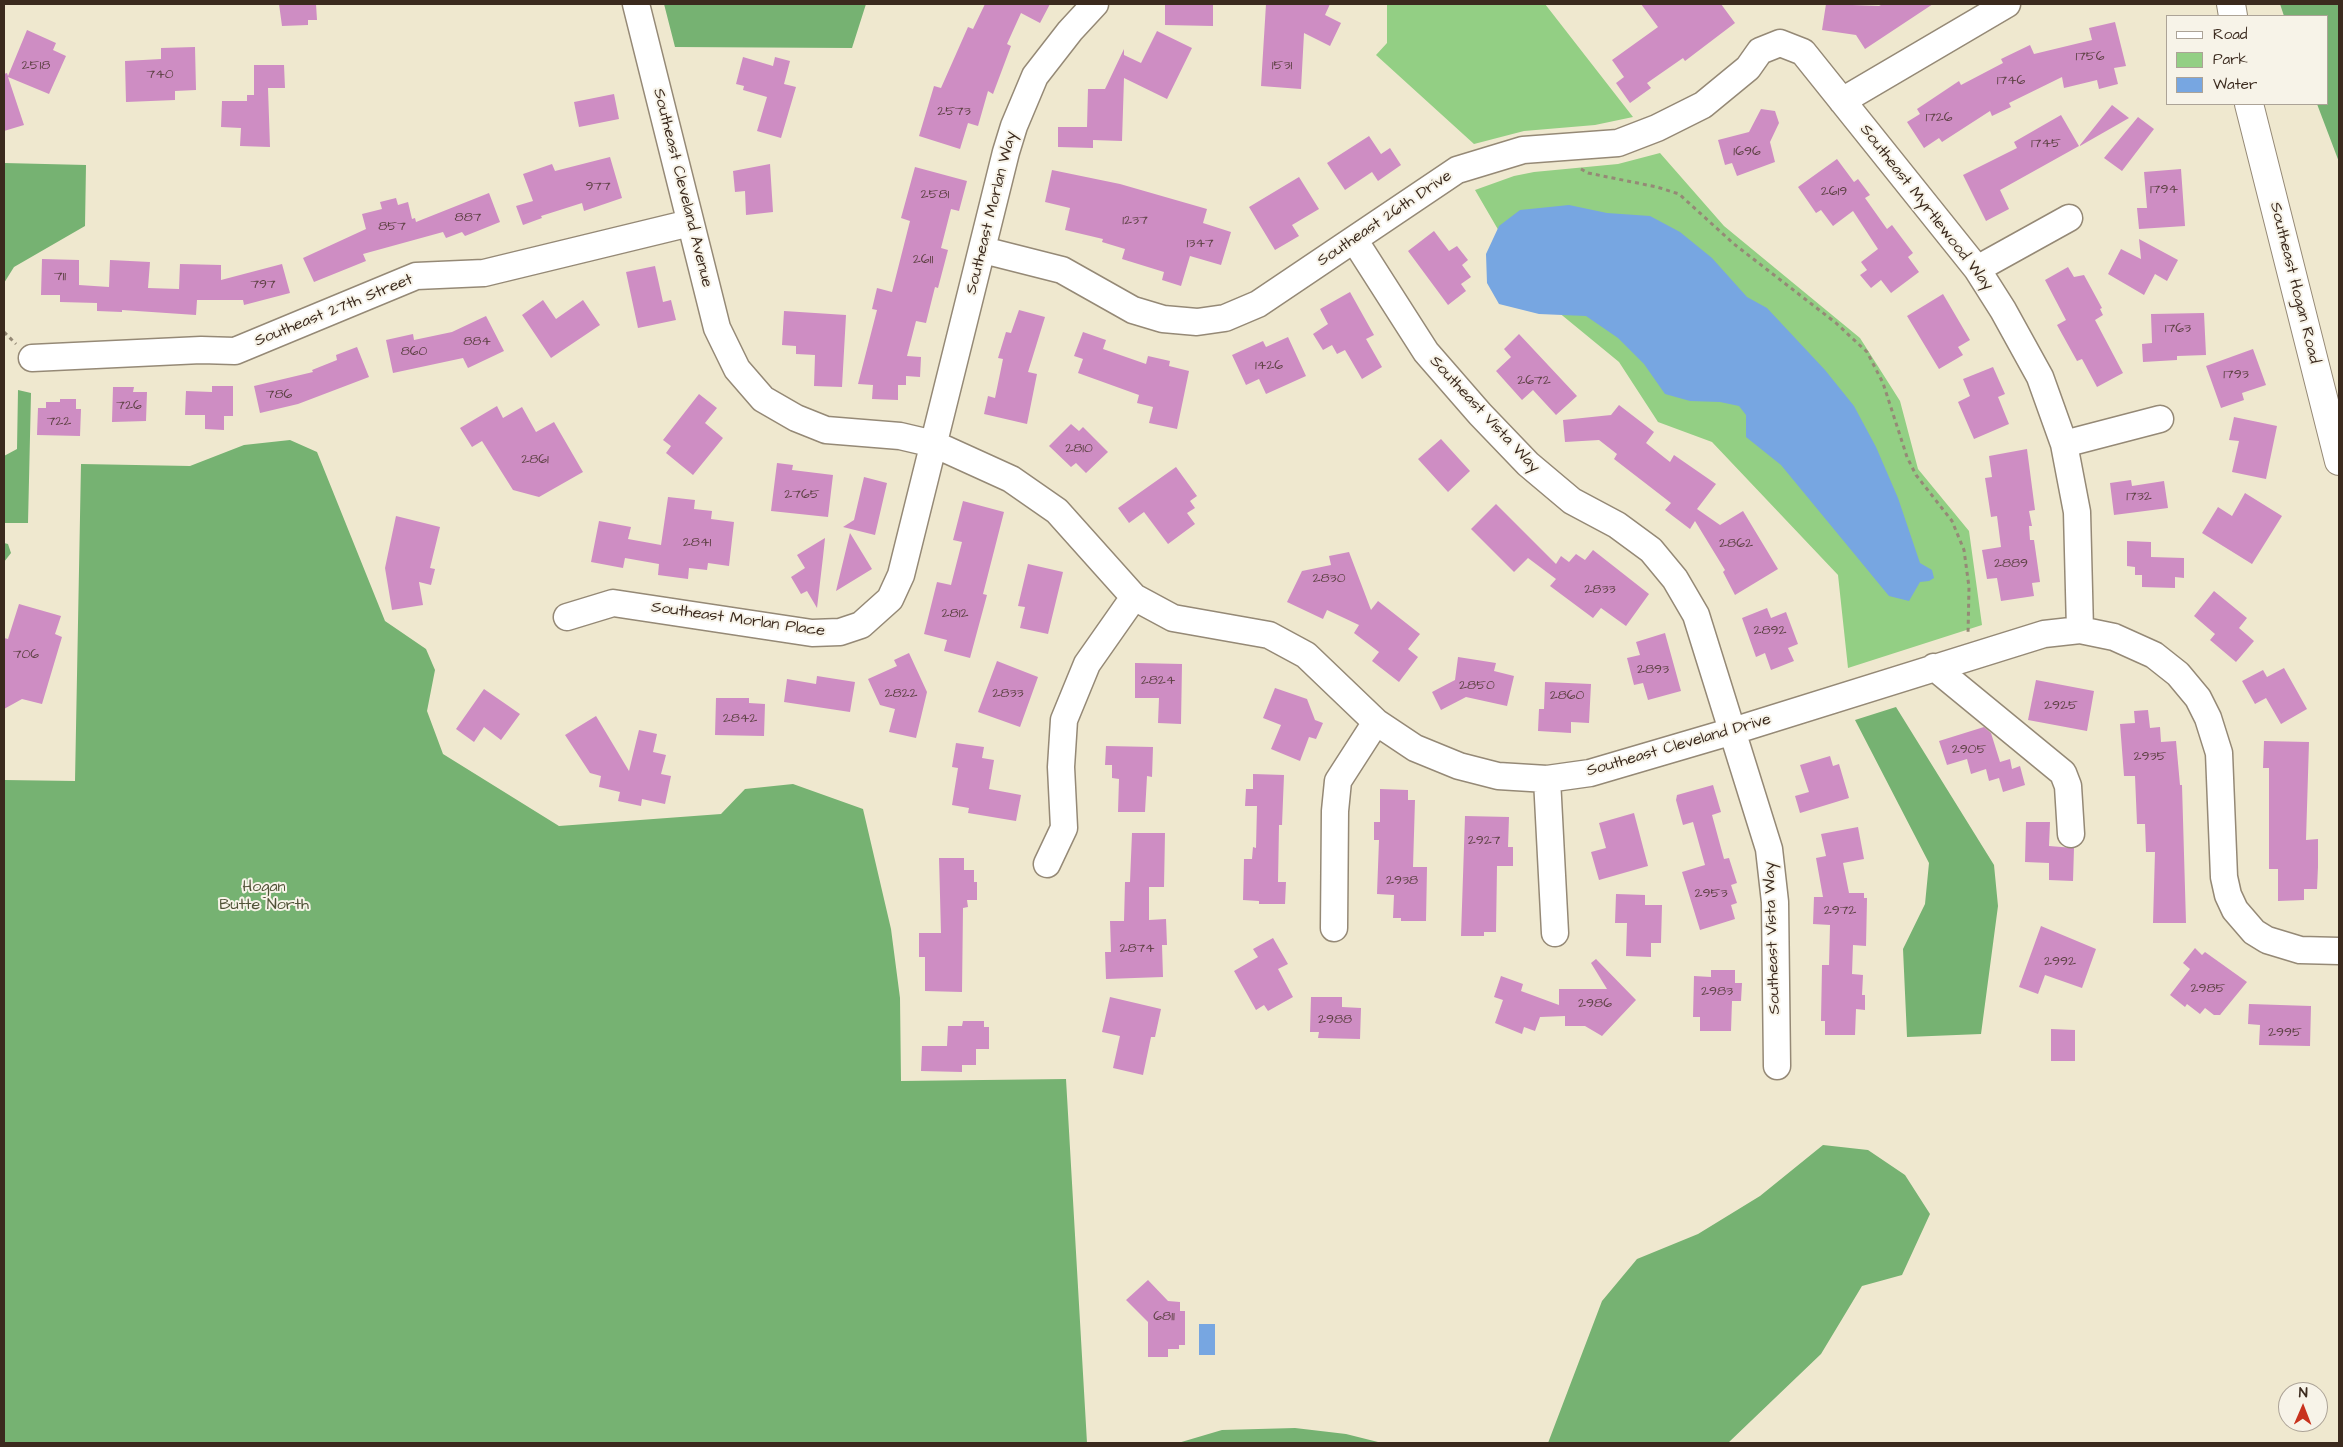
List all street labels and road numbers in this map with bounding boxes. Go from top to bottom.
street label: Southeast Cleveland Avenue [648,87,716,289]
street label: Southeast Myrtlewood Way [1855,121,1997,295]
street label: Southeast Morlan Way [962,129,1022,297]
street label: Southeast 26th Drive [1314,167,1456,271]
street label: Southeast Hogan Road [2265,200,2323,366]
street label: Southeast 27th Street [252,271,416,351]
street label: Southeast Vista Way [1425,353,1543,477]
street label: Southeast Morlan Place [650,598,826,642]
street label: Southeast Cleveland Drive [1585,710,1773,782]
street label: Southeast Vista Way [1761,861,1785,1015]

